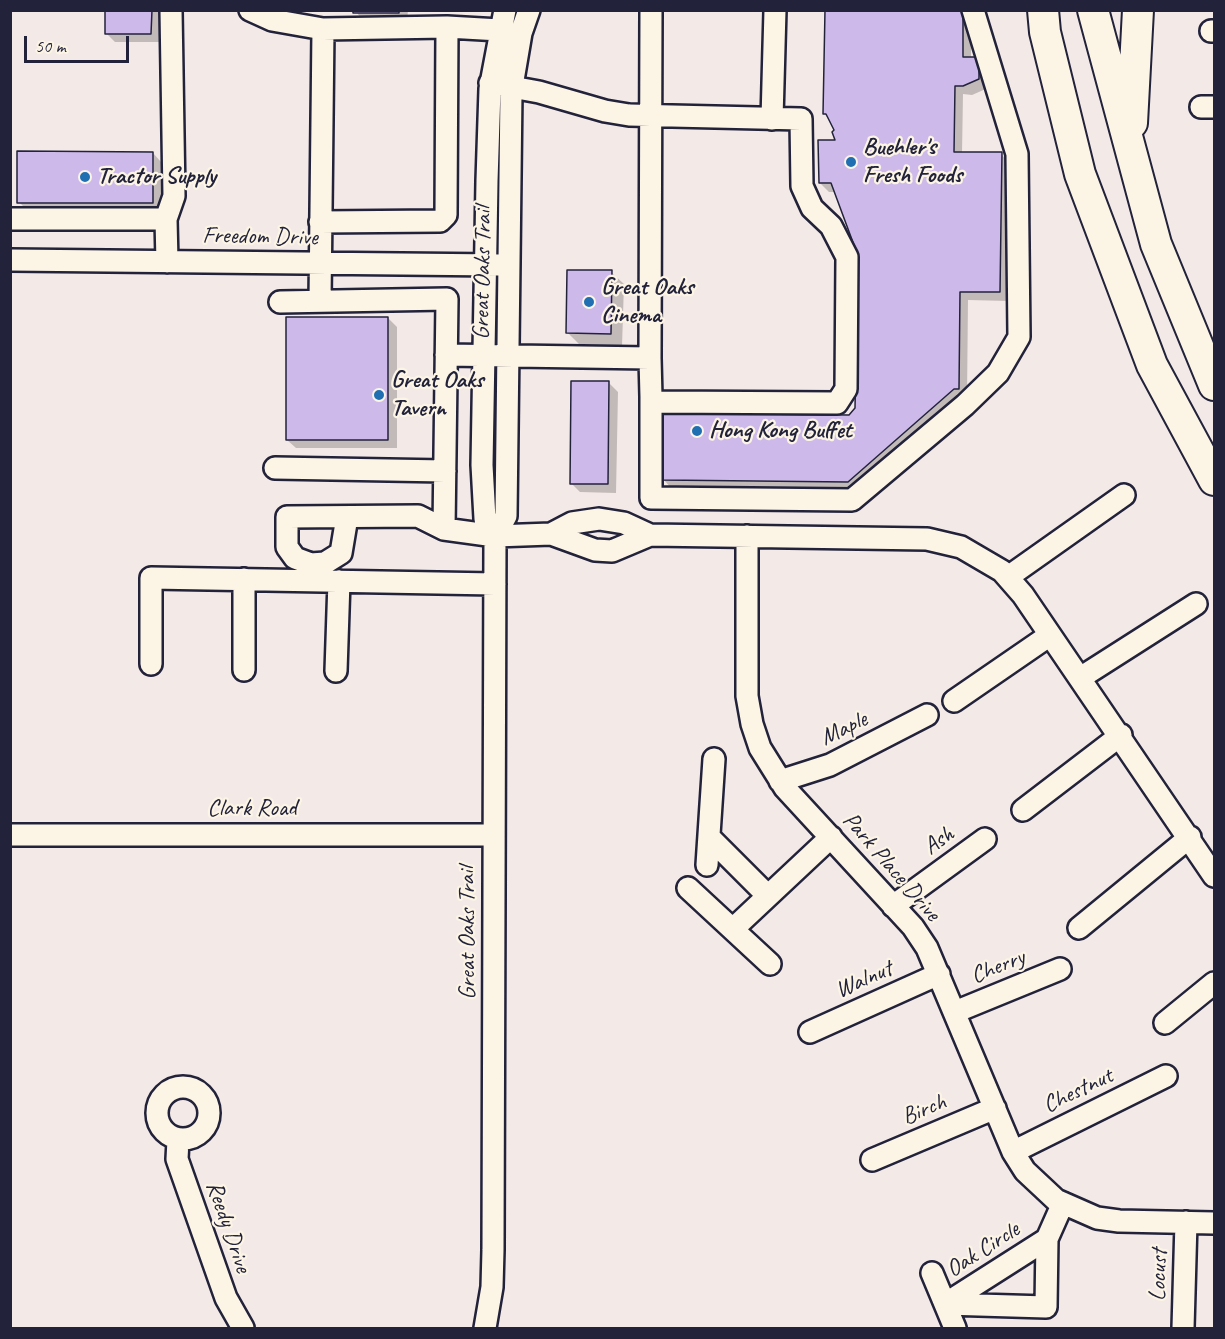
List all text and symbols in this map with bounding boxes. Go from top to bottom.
scale bar [27,24,132,62]
text: 50 m [35,35,66,57]
place label: Buehler's Fresh Foods [863,134,962,190]
marker: Buehler's Fresh Foods [844,155,858,169]
place label: Tractor Supply [97,163,216,191]
marker: Tractor Supply [78,170,92,184]
street label: Great Oaks Trail [467,206,499,340]
street label: Freedom Drive [202,222,318,252]
place label: Great Oaks Cinema [601,274,693,330]
marker: Great Oaks Cinema [582,295,596,309]
place label: Great Oaks Tavern [391,367,483,423]
marker: Great Oaks Tavern [372,388,386,402]
place label: Hong Kong Buffet [709,417,852,445]
marker: Hong Kong Buffet [690,424,704,438]
street label: Maple [816,705,872,753]
street label: Clark Road [207,795,297,823]
street label: Park Place Drive [836,807,946,927]
street label: Ash [918,820,960,862]
street label: Great Oaks Trail [454,866,482,1000]
street label: Cherry [967,943,1029,991]
street label: Walnut [831,955,897,1005]
street label: Chestnut [1038,1062,1118,1120]
street label: Birch [898,1088,950,1132]
street label: Reedy Drive [199,1178,257,1276]
street label: Oak Circle [941,1216,1025,1284]
street label: Locust [1144,1248,1174,1302]

